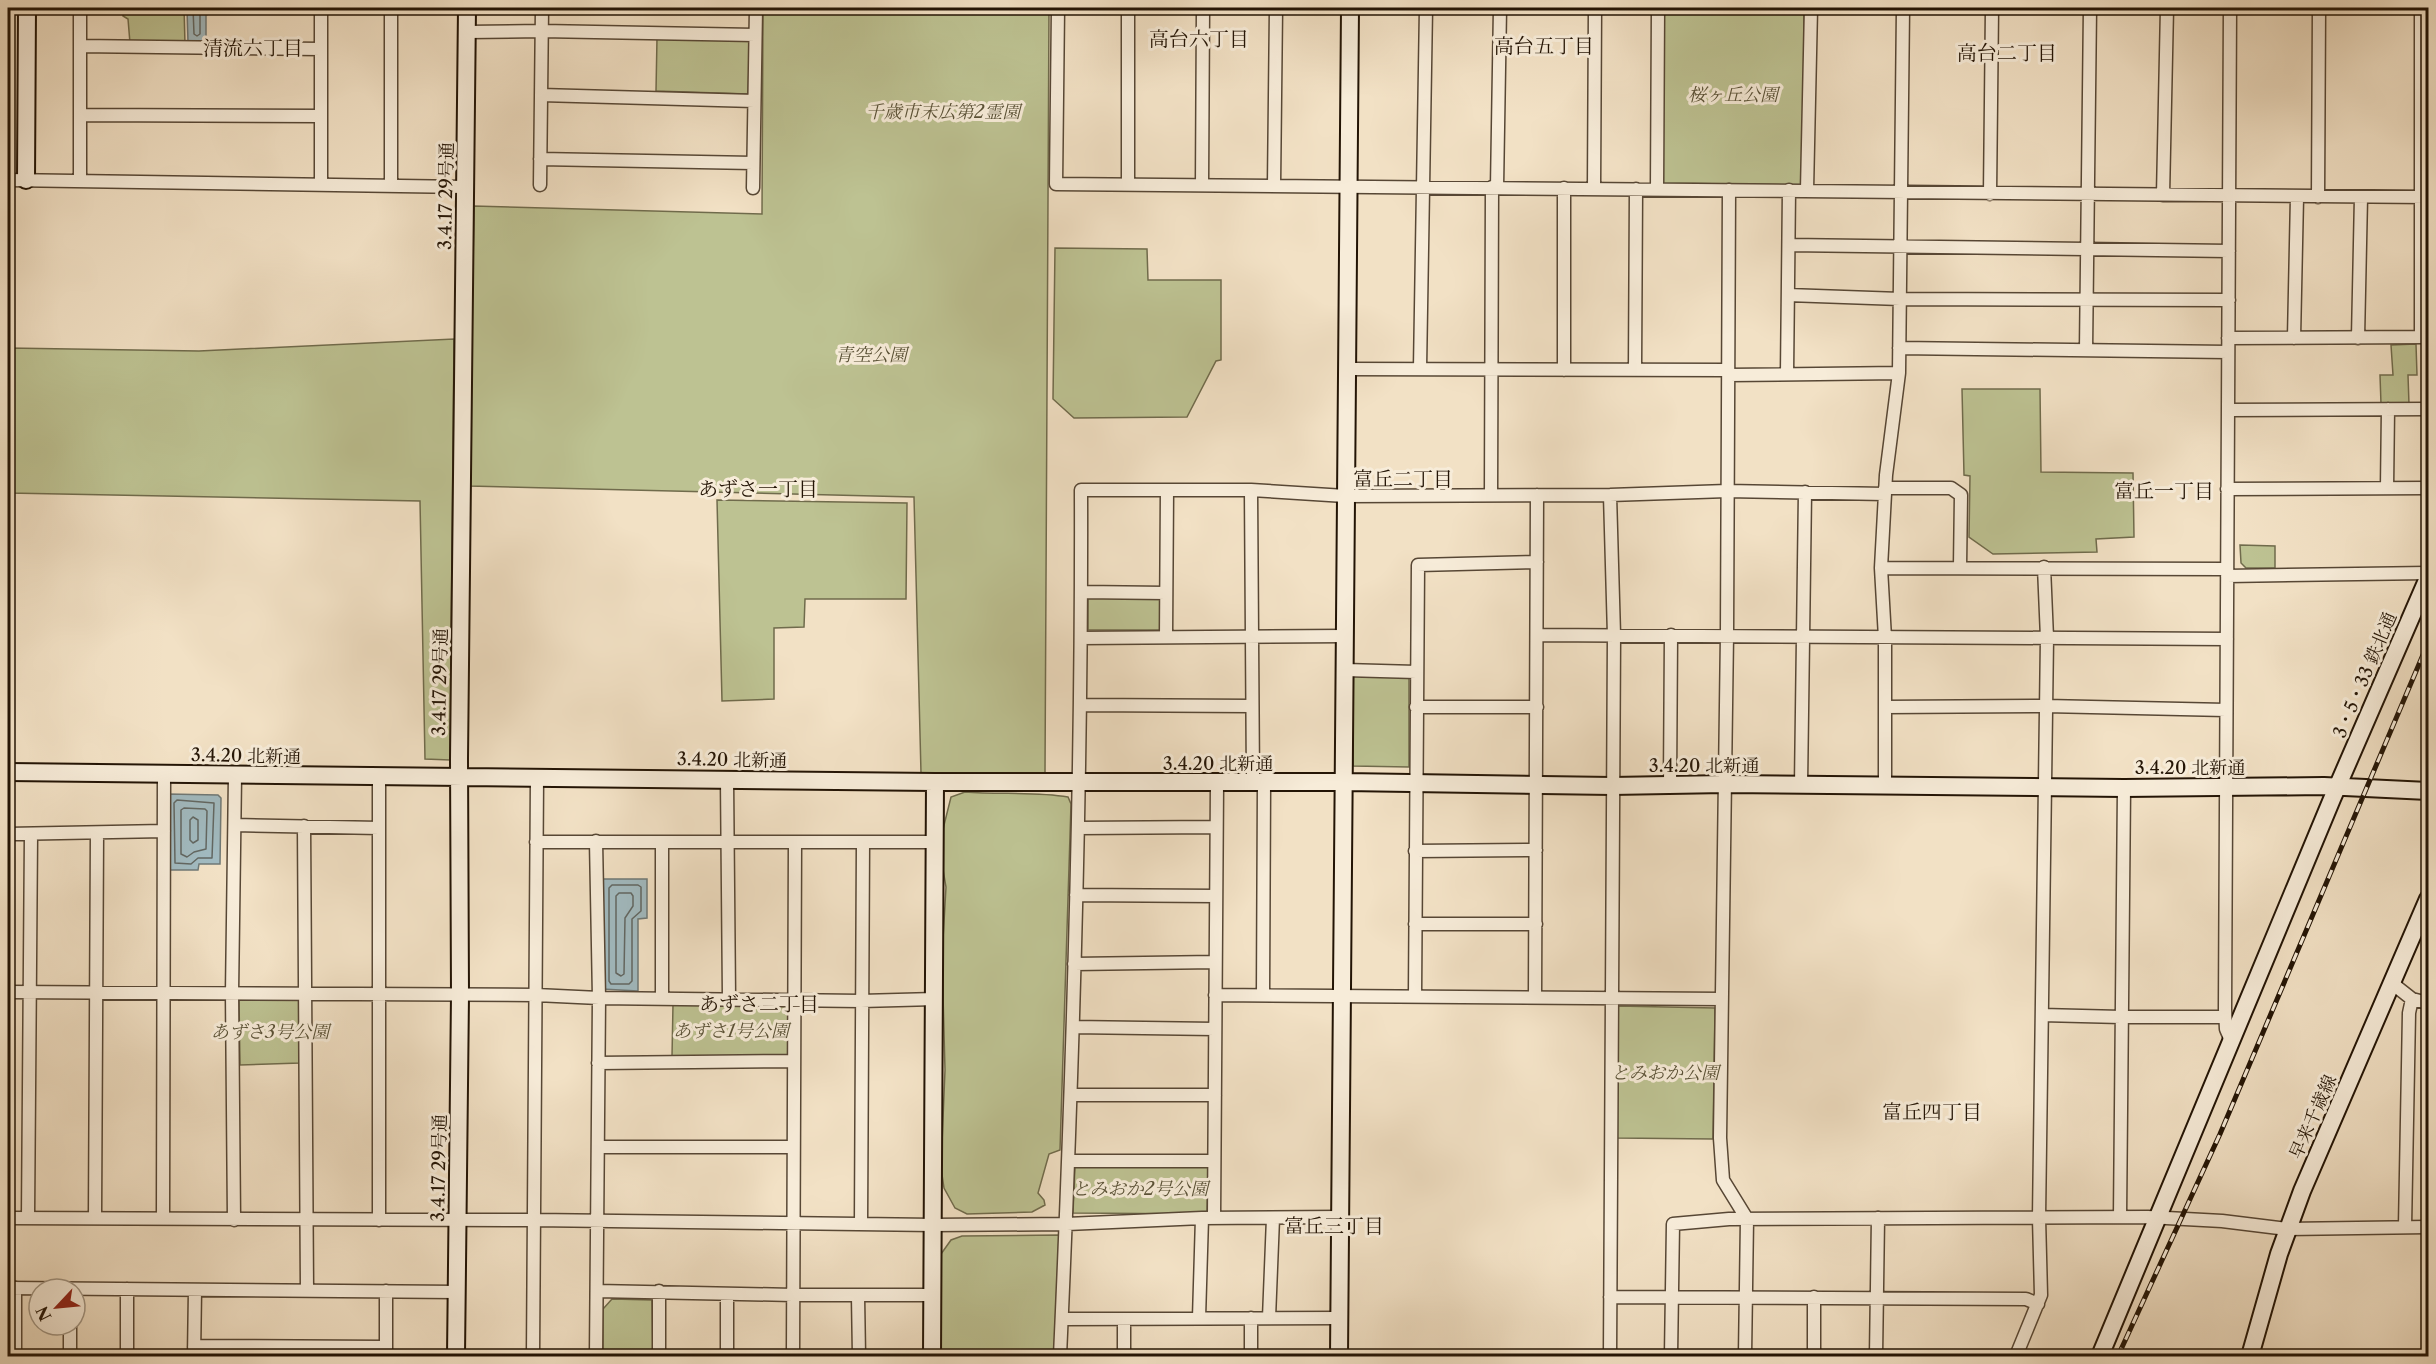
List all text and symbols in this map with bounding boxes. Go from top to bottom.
district label: 高台六丁目 [1149,27,1249,51]
district label: 高台五丁目 [1494,34,1594,58]
district label: 清流六丁目 [203,36,303,60]
district label: 高台二丁目 [1957,41,2057,65]
park label: 桜ヶ丘公園 [1688,84,1781,106]
park label: 千歳市末広第2霊園 [866,101,1023,123]
street label: 3.4.17 29号通 [434,142,458,250]
park label: 青空公園 [835,344,910,366]
district label: 富丘二丁目 [1353,467,1453,491]
district label: あずさ一丁目 [698,477,818,501]
district label: 富丘一丁目 [2114,479,2214,503]
street label: 3・5・33 鉄北通 [2329,609,2401,741]
street label: 3.4.17 29号通 [428,628,452,736]
street label: 3.4.20 北新通 [191,744,301,768]
street label: 3.4.20 北新通 [677,748,787,772]
street label: 3.4.20 北新通 [1163,753,1273,775]
street label: 3.4.20 北新通 [1649,755,1759,777]
street label: 3.4.20 北新通 [2135,757,2245,779]
district label: あずさ二丁目 [699,992,819,1016]
park label: あずさ1号公園 [673,1020,792,1042]
park label: あずさ3号公園 [211,1021,332,1043]
park label: とみおか公園 [1611,1062,1722,1084]
street label: 早来千歳線 [2285,1071,2341,1163]
district label: 富丘四丁目 [1882,1100,1982,1124]
street label: 3.4.17 29号通 [427,1114,451,1222]
park label: とみおか2号公園 [1072,1178,1211,1200]
district label: 富丘三丁目 [1284,1214,1384,1238]
north arrow [27,1277,87,1337]
text: N [31,1303,56,1324]

